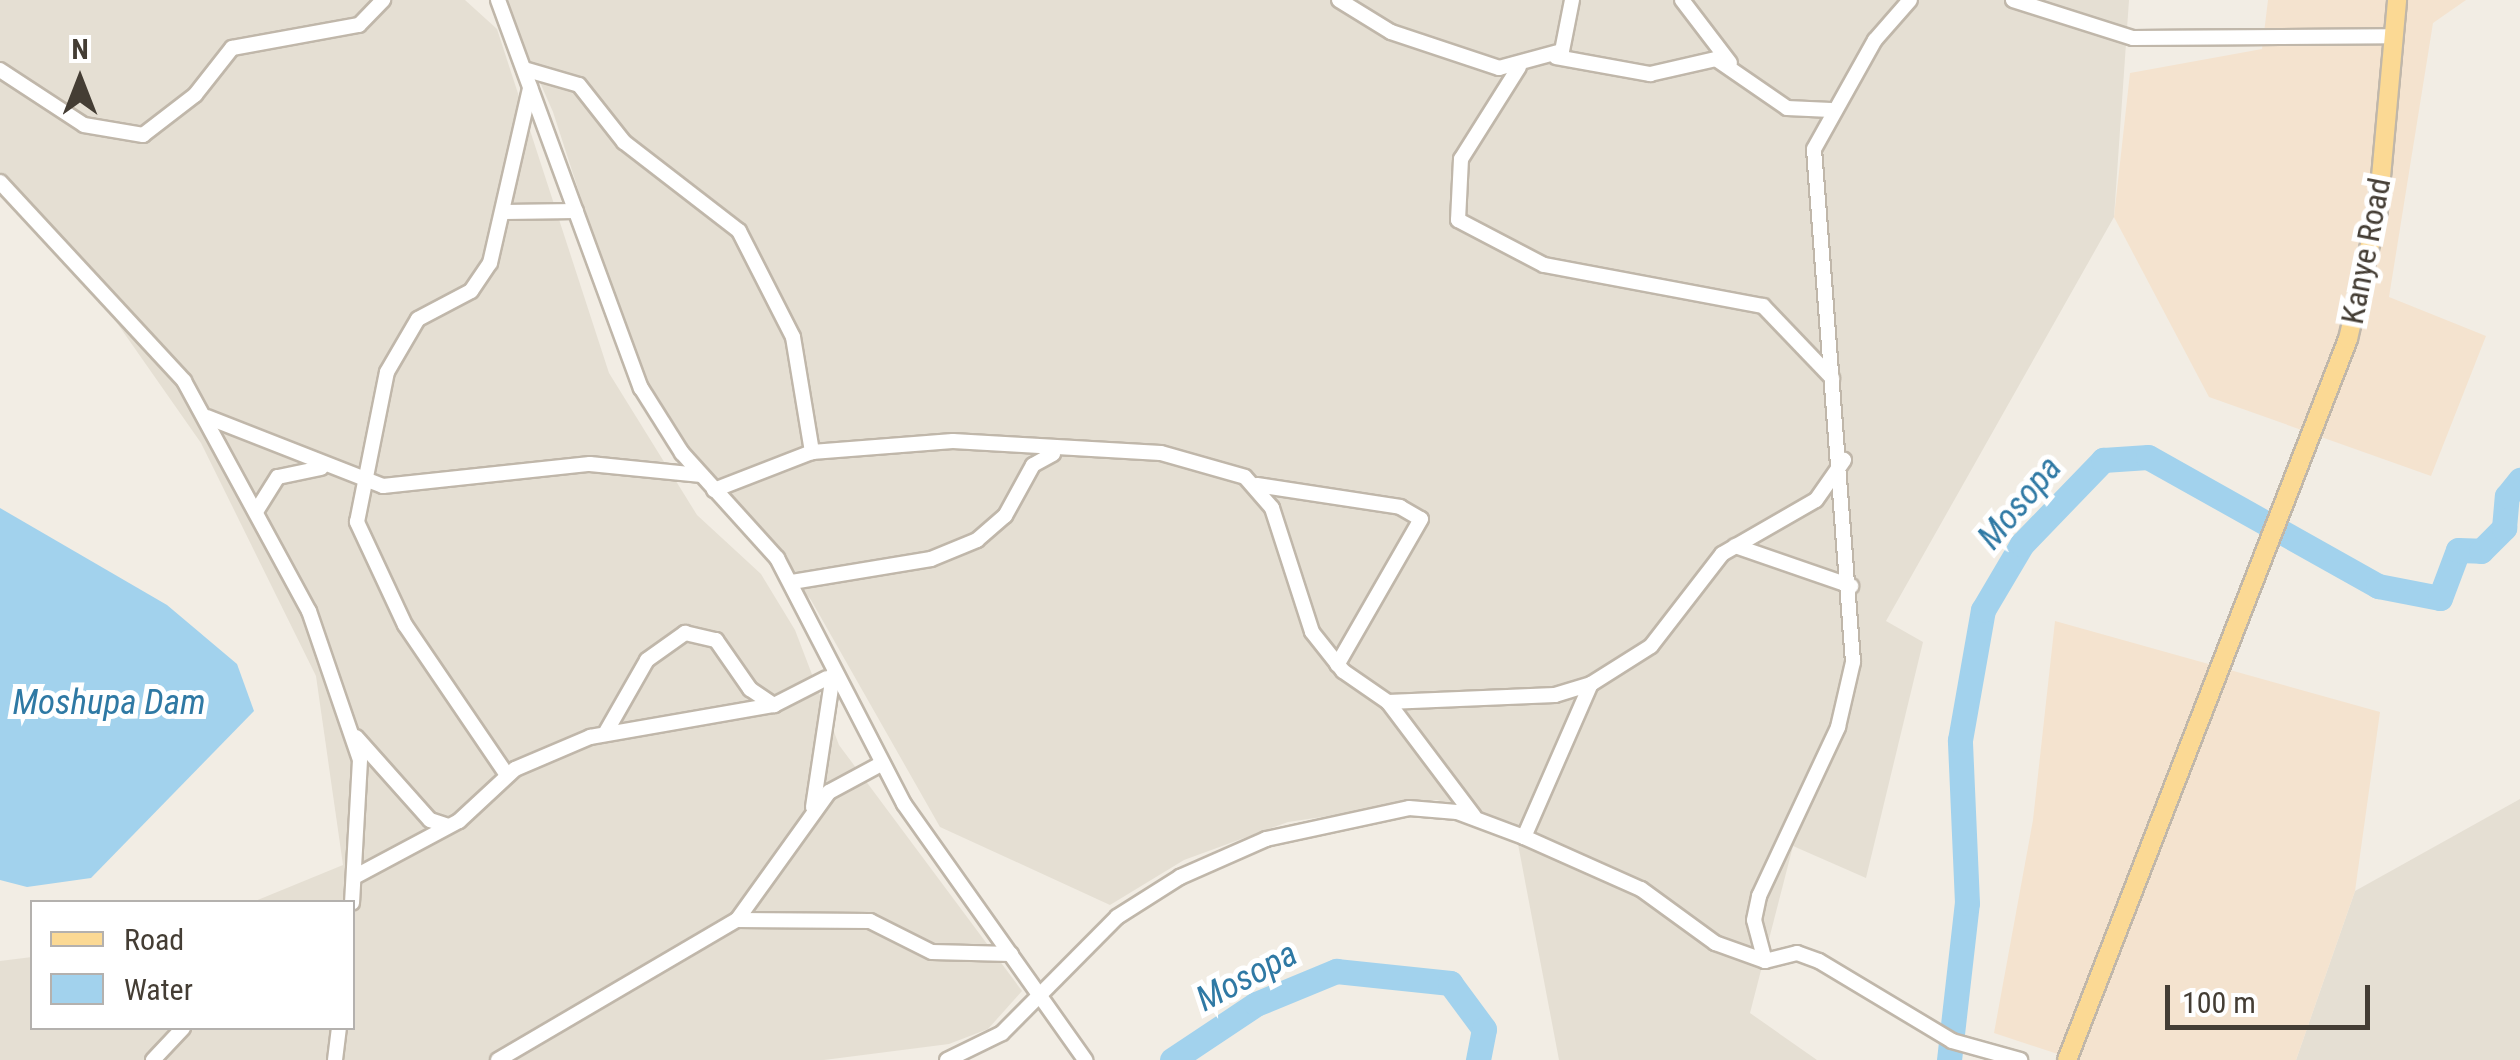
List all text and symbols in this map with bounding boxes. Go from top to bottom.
north arrow [30,30,130,130]
text: N [71,33,89,66]
street label: Kanye Road [2333,175,2399,327]
water label: Mosopa [1969,448,2071,558]
water label: Moshupa Dam [12,682,206,724]
legend [30,900,355,1030]
text: Road [124,922,184,957]
water label: Mosopa [1189,933,1305,1021]
scale bar [2170,965,2375,1027]
text: Water [124,972,193,1007]
text: 100 m [2182,985,2256,1020]

